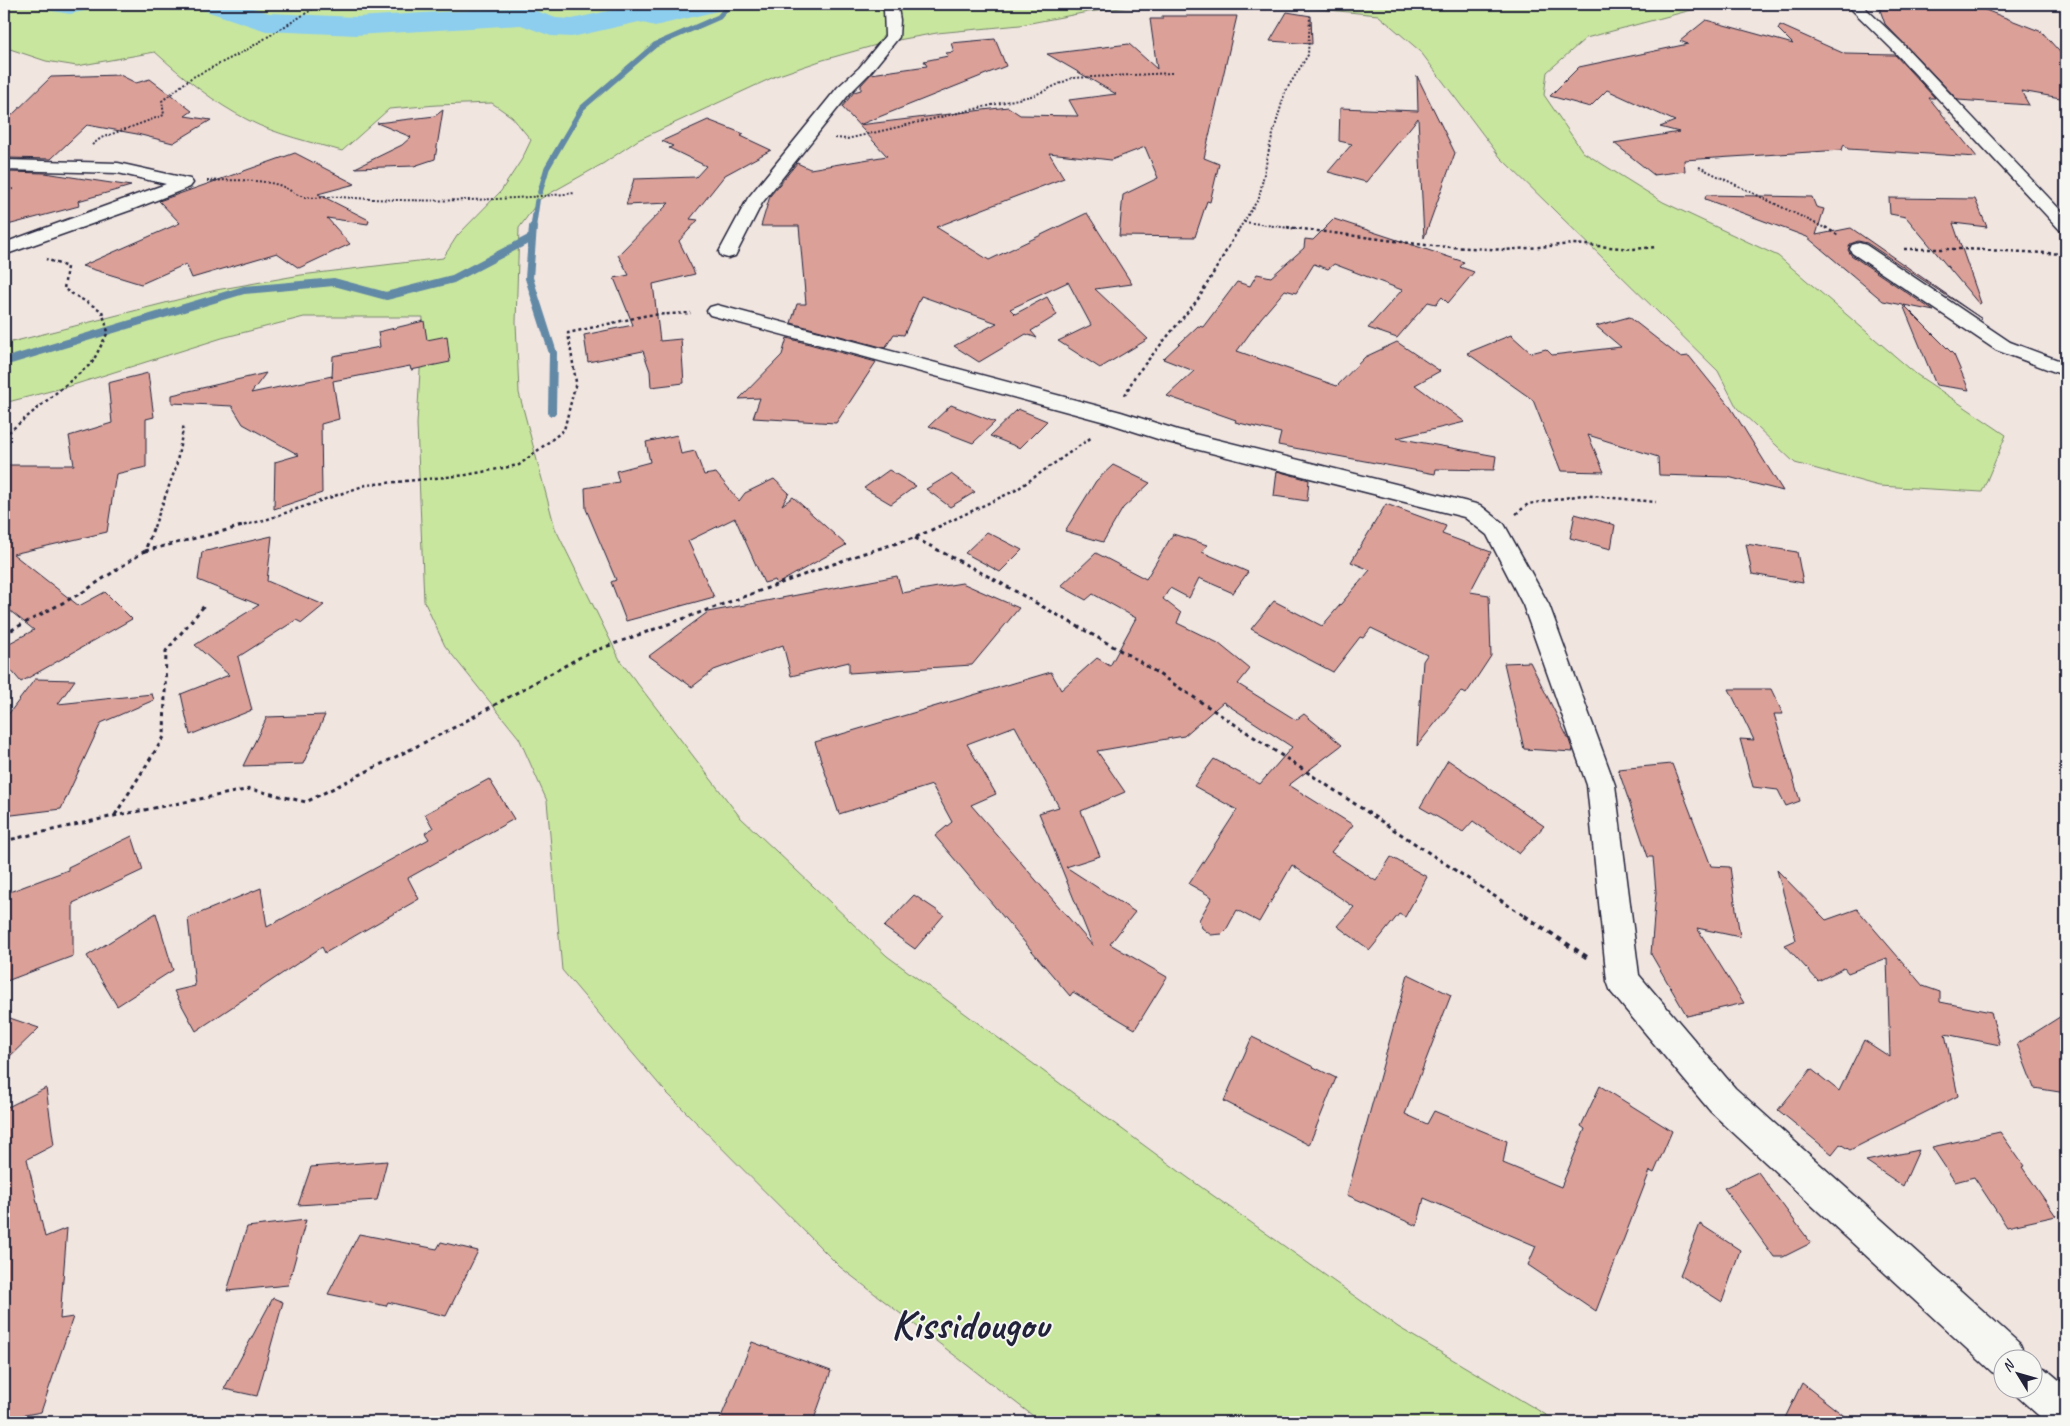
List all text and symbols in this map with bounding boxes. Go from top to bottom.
district label: Kissidougou [891,1299,1053,1350]
north arrow [1992,1348,2042,1398]
text: N [1999,1356,2019,1375]

